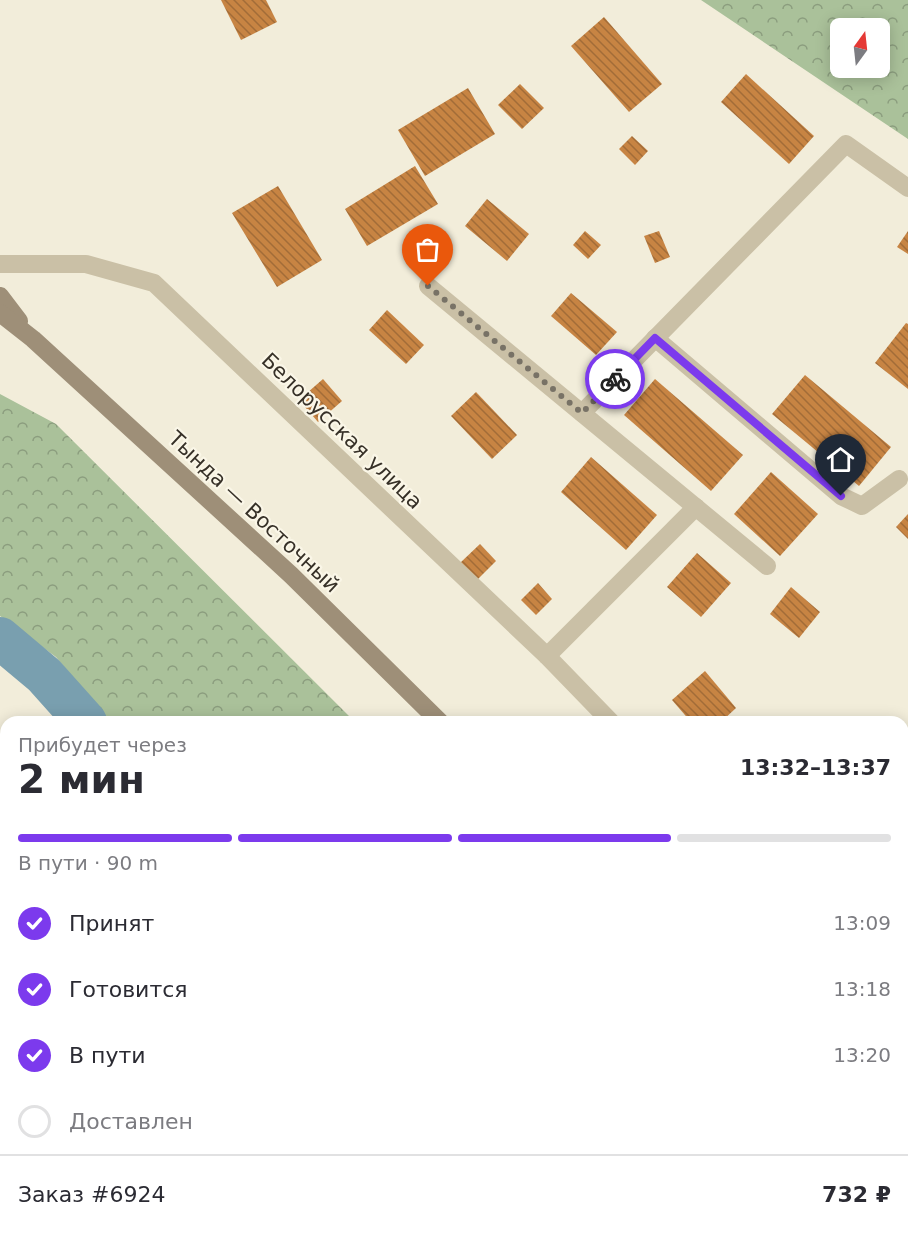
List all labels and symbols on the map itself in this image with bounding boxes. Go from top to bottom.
north arrow [830,18,890,78]
pin [402,224,453,286]
street label: Белорусская улица [257,348,427,514]
courier [585,349,645,409]
street label: Тында — Восточный [163,426,345,598]
pin [815,434,866,496]

